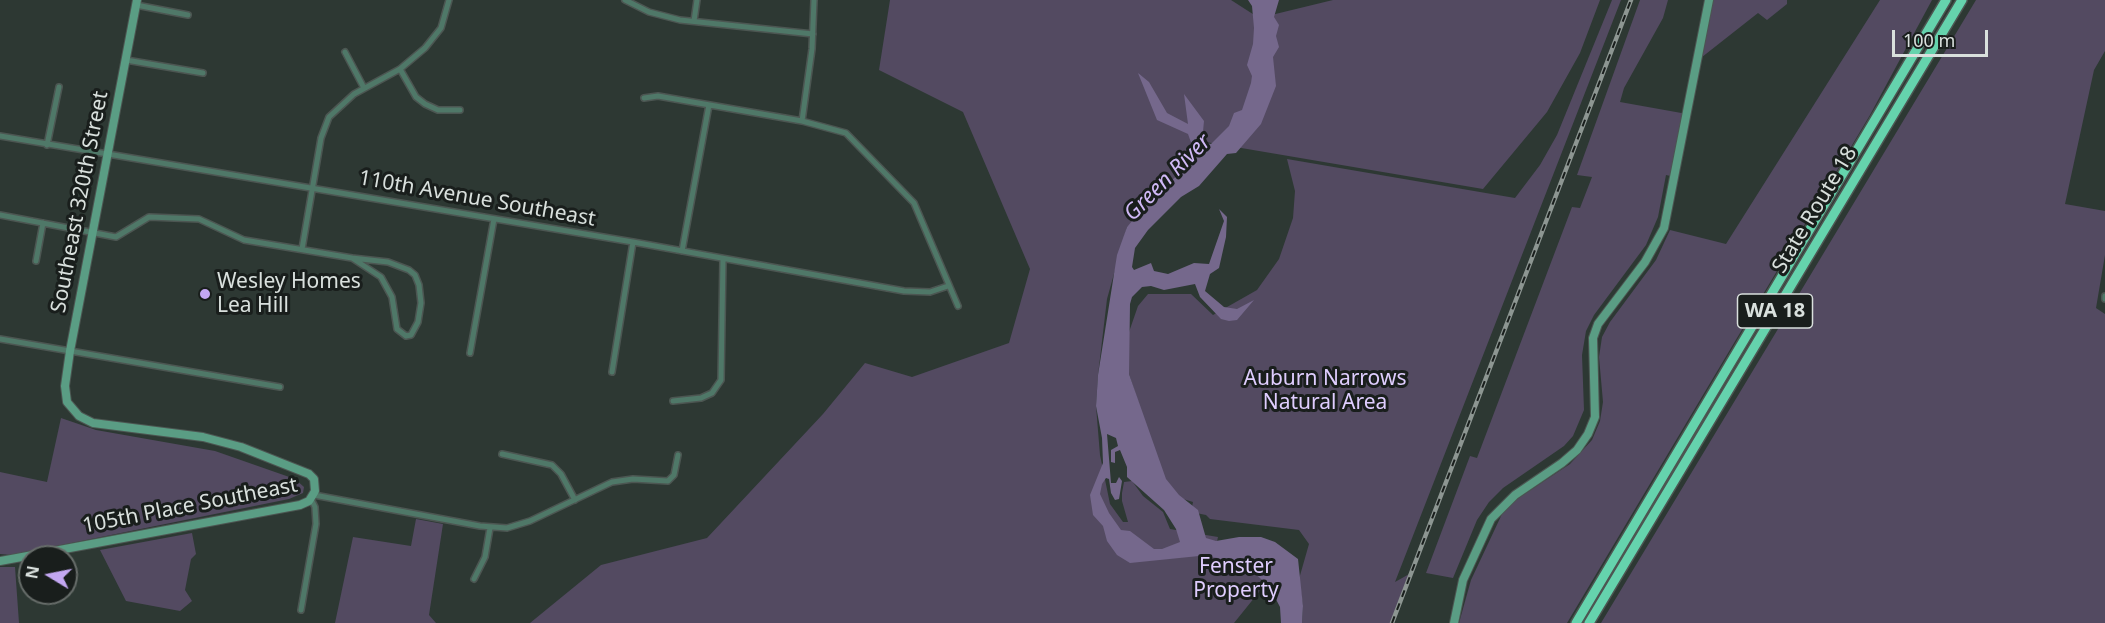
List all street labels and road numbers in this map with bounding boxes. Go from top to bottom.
street label: Southeast 320th Street [46,89,114,315]
street label: State Route 18 [1767,142,1863,278]
street label: 110th Avenue Southeast [356,166,598,232]
road number: WA 18 [1738,294,1812,328]
street label: 105th Place Southeast [80,473,300,539]

